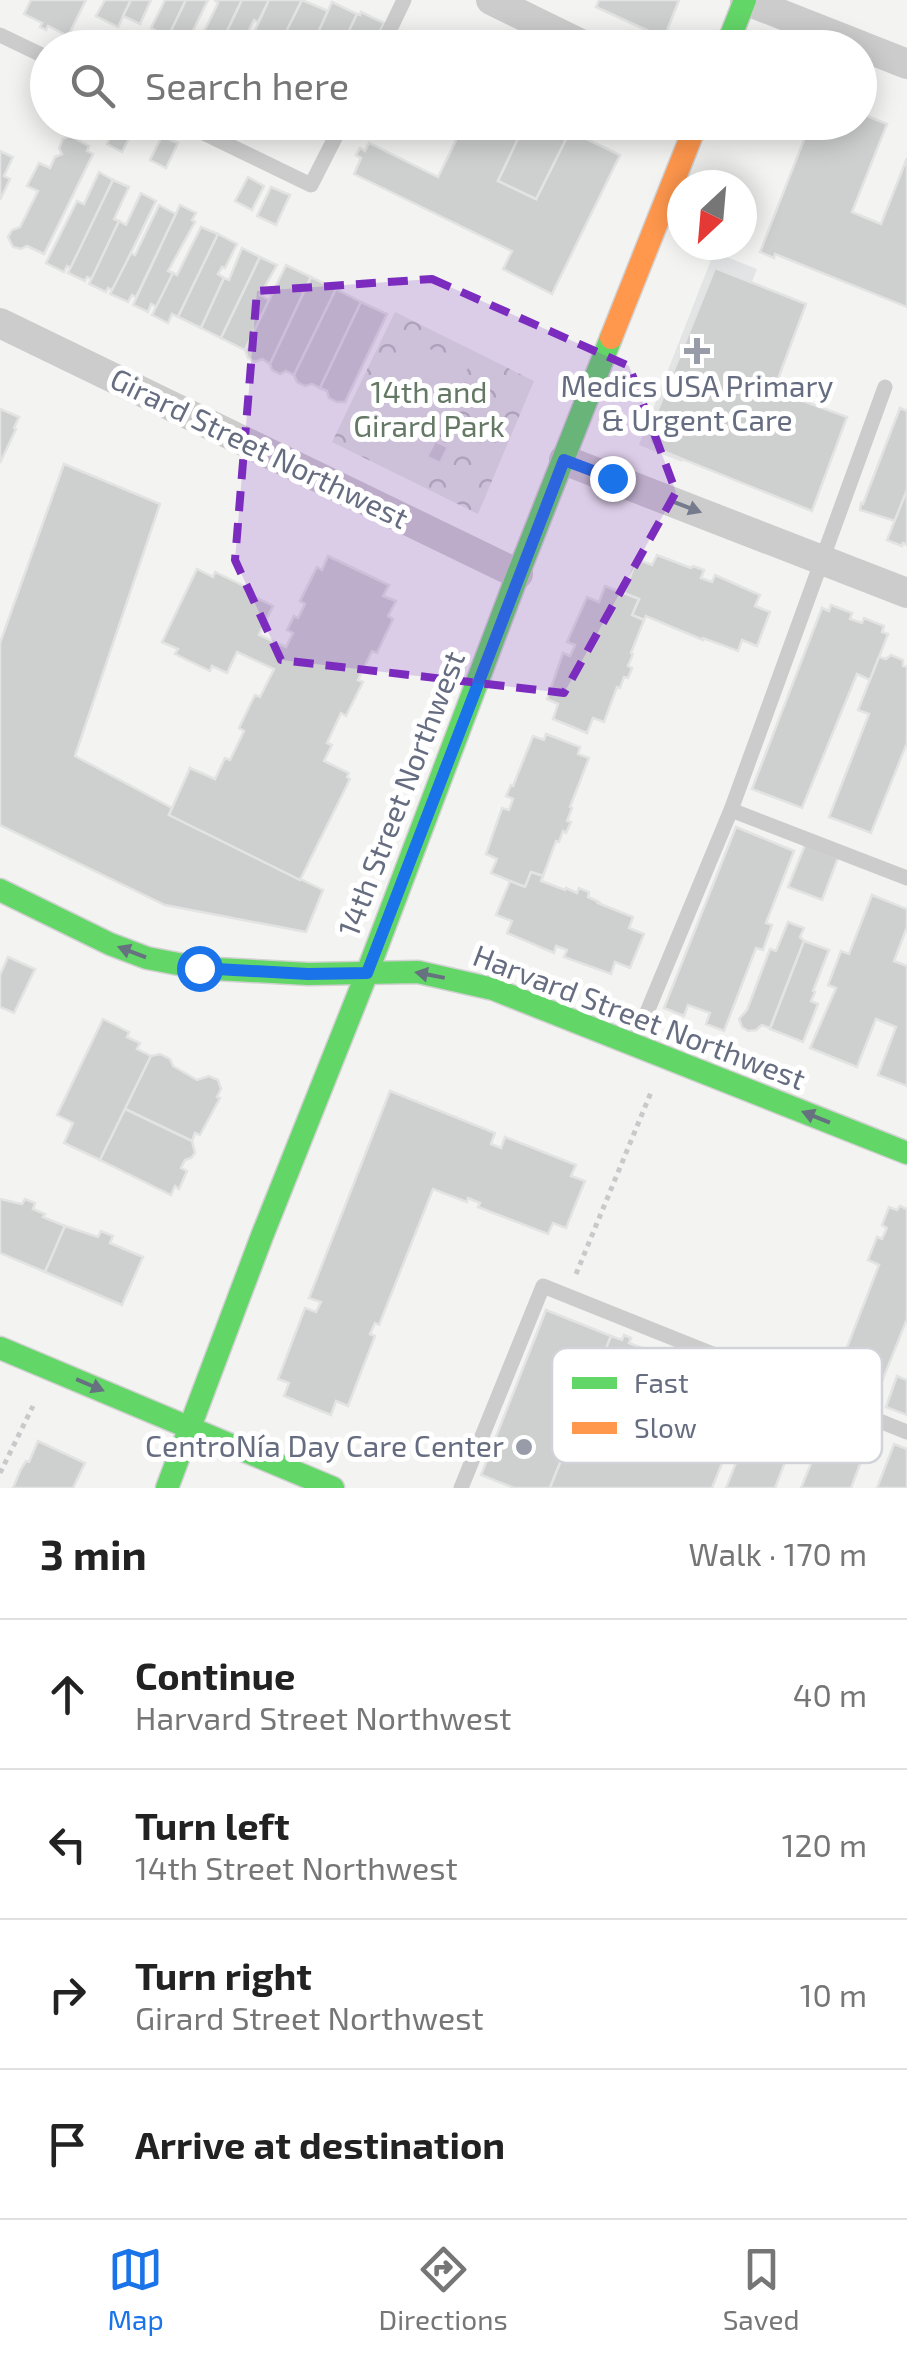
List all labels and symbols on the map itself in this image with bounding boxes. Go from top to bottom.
north arrow [667,170,757,260]
marker: Medics USA Primary & Urgent Care [684,338,710,364]
street label: Girard Street Northwest [105,359,415,535]
place label: Medics USA Primary & Urgent Care [561,367,834,437]
park label: 14th and Girard Park [353,373,505,443]
route end [590,456,636,502]
one-way arrow [673,500,703,516]
street label: 14th Street Northwest [329,646,471,941]
street label: Harvard Street Northwest [469,936,811,1096]
one-way arrow [116,943,146,959]
route start [177,946,223,992]
one-way arrow [415,967,446,983]
one-way arrow [801,1108,831,1124]
legend [552,1348,882,1463]
text: Fast [634,1365,689,1399]
one-way arrow [75,1378,105,1394]
text: Slow [634,1410,697,1444]
place label: CentroNía Day Care Center [145,1427,504,1463]
marker: CentroNía Day Care Center [513,1436,535,1458]

